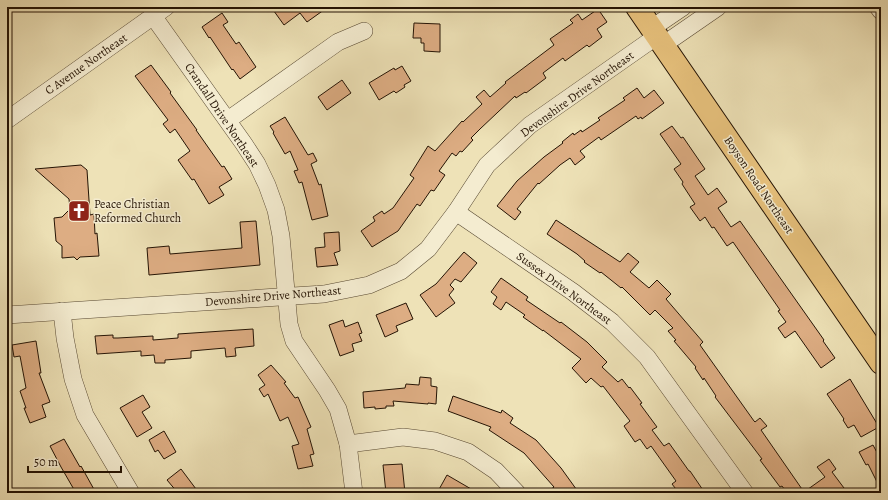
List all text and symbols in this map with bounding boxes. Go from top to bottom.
street label: C Avenue Northeast [42,30,130,98]
street label: Devonshire Drive Northeast [517,47,637,141]
street label: Crandall Drive Northeast [181,60,263,170]
street label: Boyson Road Northeast [720,133,798,237]
place label: Peace Christian Reformed Church [94,196,182,226]
church icon: Peace Christian Reformed Church [66,198,92,224]
street label: Sussex Drive Northeast [513,248,615,328]
street label: Devonshire Drive Northeast [204,282,342,310]
scale bar [28,448,121,474]
text: 50 m [34,454,58,470]

